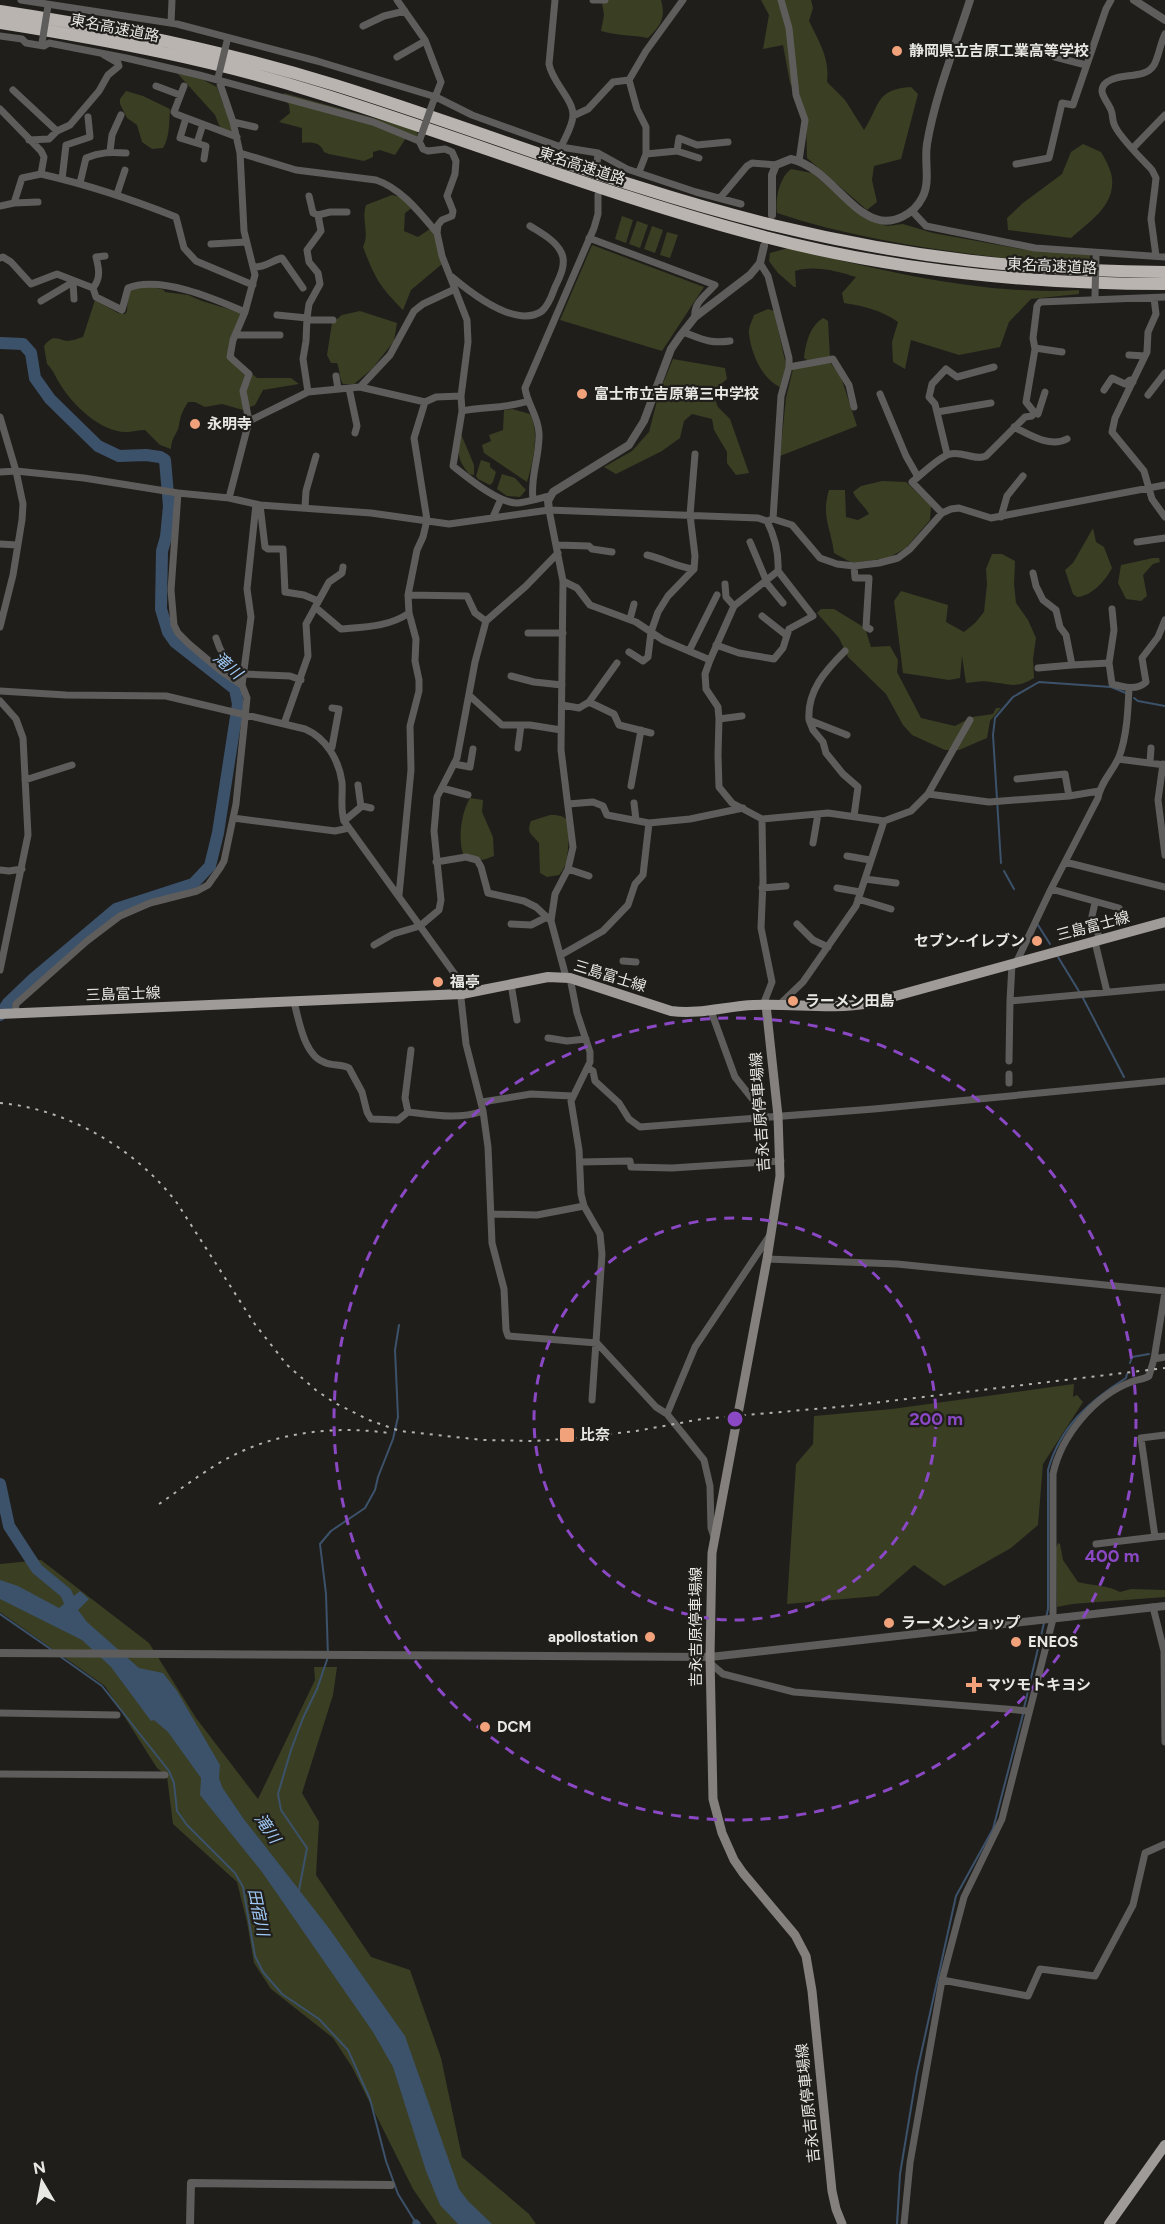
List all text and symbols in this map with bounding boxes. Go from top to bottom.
street label: 東名高速道路 [69,11,161,45]
place label: 静岡県立吉原工業高等学校 [909,42,1089,60]
marker: 静岡県立吉原工業高等学校 [890,44,904,58]
street label: 東名高速道路 [536,144,628,188]
street label: 東名高速道路 [1007,255,1097,277]
place label: 富士市立吉原第三中学校 [594,385,759,403]
marker: 富士市立吉原第三中学校 [575,387,589,401]
place label: 永明寺 [207,415,252,433]
marker: 永明寺 [188,417,202,431]
water label: 滝川 [209,648,247,684]
street label: 三島富士線 [1054,908,1132,944]
place label: セブン-イレブン [914,932,1025,950]
marker: セブン-イレブン [1030,934,1044,948]
street label: 三島富士線 [571,956,649,996]
place label: 福亭 [449,973,480,991]
marker: 福亭 [431,975,445,989]
street label: 三島富士線 [85,984,161,1004]
place label: ラーメン田島 [805,992,894,1010]
marker: ラーメン田島 [786,994,800,1008]
street label: 吉永吉原停車場線 [747,1052,773,1172]
text: 200 m [909,1408,963,1430]
centre of rings [725,1409,745,1429]
marker: 比奈 [558,1426,576,1444]
place label: 比奈 [580,1426,610,1444]
text: 400 m [1085,1545,1139,1567]
street label: 吉永吉原停車場線 [687,1567,705,1687]
place label: ラーメンショップ [901,1614,1020,1632]
marker: ラーメンショップ [882,1616,896,1630]
place label: apollostation [548,1628,638,1646]
marker: apollostation [643,1630,657,1644]
place label: ENEOS [1028,1633,1078,1651]
marker: ENEOS [1009,1635,1023,1649]
place label: マツモトキヨシ [986,1676,1091,1694]
marker: マツモトキヨシ [967,1678,981,1692]
place label: DCM [497,1718,531,1736]
marker: DCM [478,1720,492,1734]
water label: 滝川 [251,1810,286,1849]
water label: 田宿川 [244,1887,273,1940]
street label: 吉永吉原停車場線 [793,2042,823,2164]
north arrow [12,2152,72,2212]
text: N [32,2157,47,2178]

